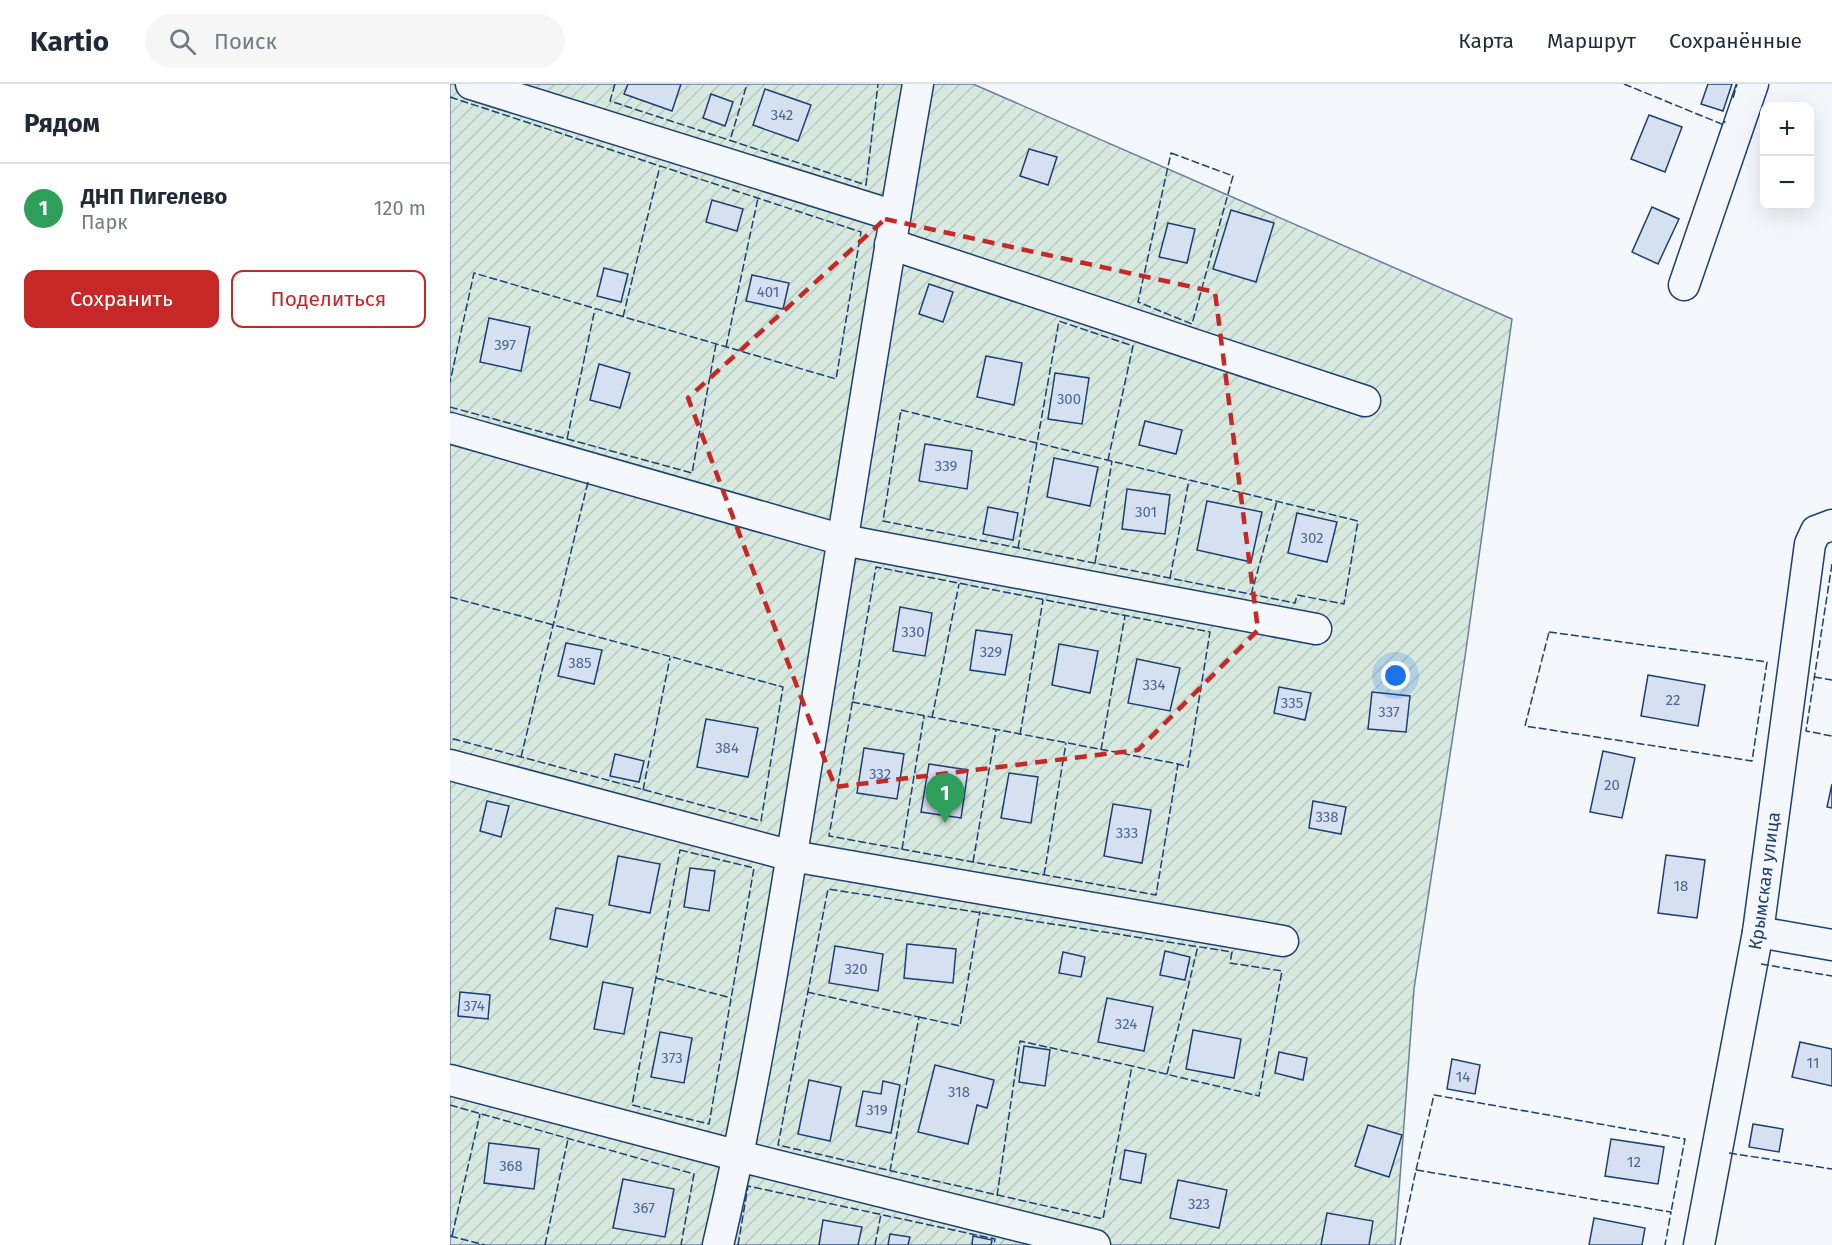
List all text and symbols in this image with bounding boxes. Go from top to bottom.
search box [145,14,565,68]
text: Kartio [30,25,109,58]
icon: search [166,25,199,58]
text: Поиск [214,28,277,55]
text: Карта [1458,28,1514,54]
text: Маршрут [1547,28,1636,54]
text: Сохранённые [1669,28,1802,54]
map controls [1760,102,1814,210]
button: + [1760,102,1814,156]
house number: 342 [771,106,793,124]
text: Рядом [24,108,100,139]
button: − [1760,156,1814,210]
text: ДНП Пигелево [81,183,227,210]
text: 1 [39,196,48,220]
text: 120 m [374,196,426,220]
text: Парк [81,210,128,234]
button: Сохранить [24,270,219,328]
button: Поделиться [231,270,426,328]
house number: 401 [757,283,779,301]
house number: 397 [494,336,516,354]
house number: 300 [1057,390,1081,408]
house number: 339 [935,457,957,475]
house number: 301 [1135,503,1157,521]
house number: 302 [1300,529,1324,547]
house number: 330 [901,623,925,641]
house number: 329 [980,643,1002,661]
house number: 385 [568,654,592,672]
your location [1381,661,1410,690]
house number: 334 [1143,676,1165,694]
house number: 22 [1666,691,1680,709]
house number: 335 [1281,694,1303,712]
house number: 337 [1378,703,1400,721]
house number: 384 [715,739,739,757]
house number: 332 [869,765,891,783]
pin: 1 [926,774,964,823]
house number: 20 [1604,776,1620,794]
house number: 338 [1315,808,1339,826]
street label: Крымская улица [1744,811,1785,952]
house number: 333 [1116,824,1138,842]
house number: 18 [1674,877,1688,895]
house number: 320 [844,960,868,978]
house number: 374 [463,997,485,1015]
house number: 324 [1115,1015,1137,1033]
house number: 373 [661,1049,683,1067]
house number: 11 [1807,1054,1819,1072]
house number: 14 [1456,1068,1470,1086]
house number: 318 [948,1083,970,1101]
house number: 319 [866,1101,888,1119]
house number: 12 [1627,1153,1641,1171]
house number: 368 [499,1157,523,1175]
house number: 323 [1188,1195,1210,1213]
house number: 367 [633,1199,655,1217]

